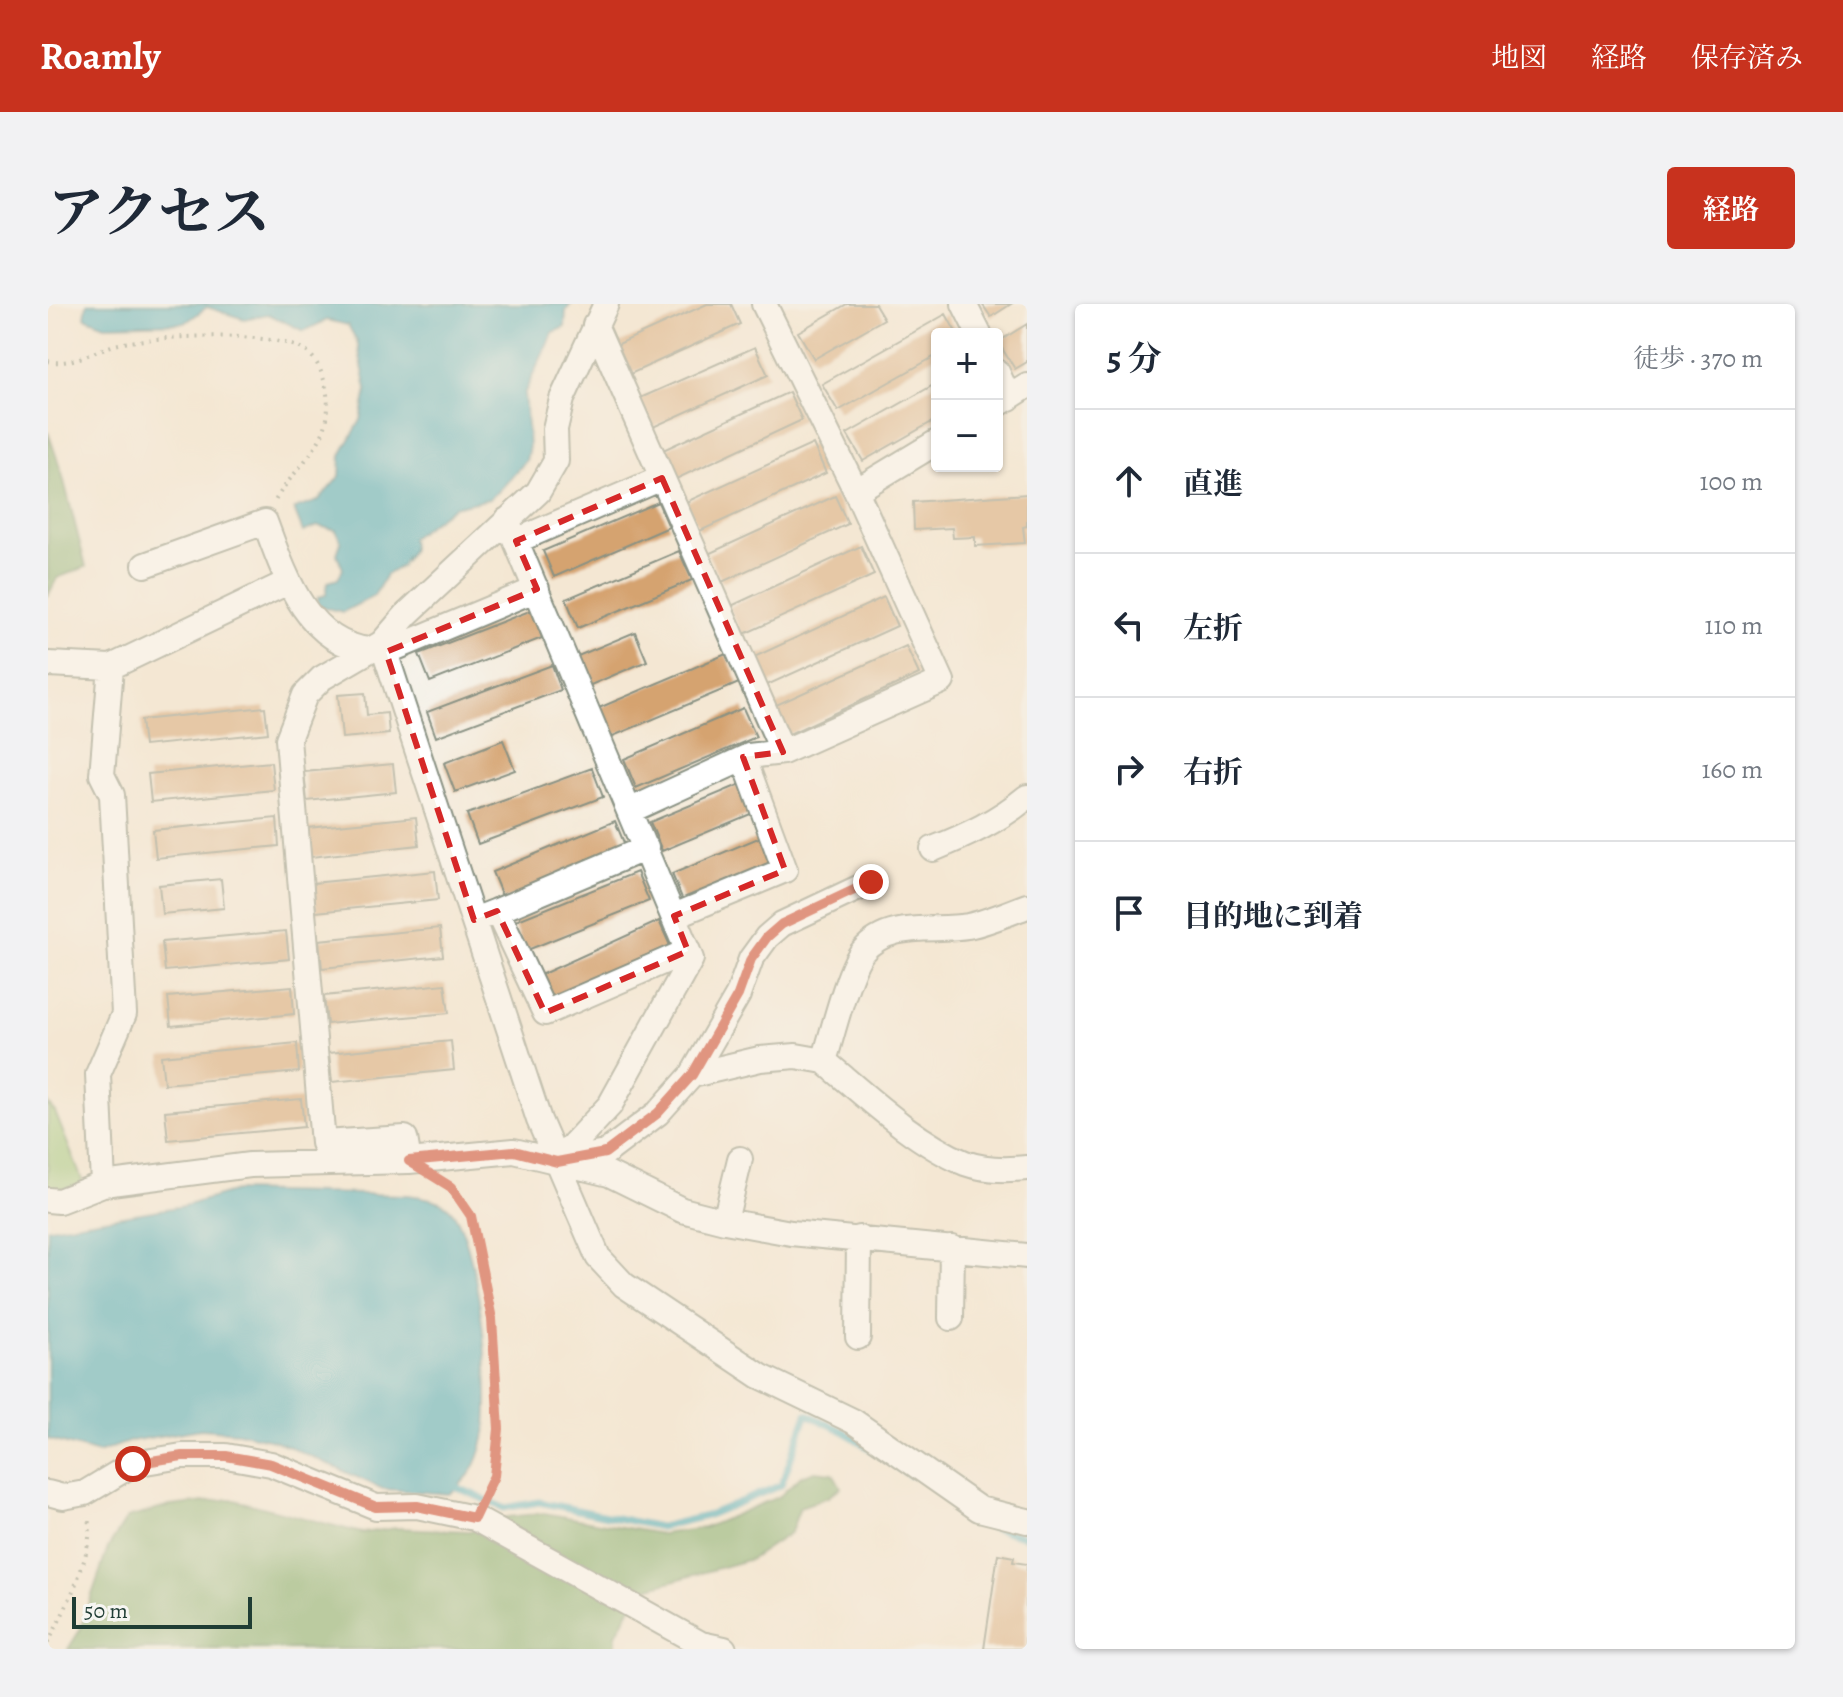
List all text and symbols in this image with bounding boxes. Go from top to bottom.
text: Roamly [40,30,161,82]
text: 地図 [1491,39,1547,77]
text: 経路 [1591,39,1647,77]
text: 保存済み [1691,39,1803,77]
button: 経路 [1667,167,1795,249]
text: アクセス [48,174,270,250]
map controls [931,328,1003,472]
button: + [931,328,1003,400]
text: 5 分 [1107,335,1161,382]
text: 徒歩 · 370 m [1633,341,1763,376]
button: − [931,400,1003,472]
icon: ahead [1107,459,1151,503]
text: 直進 [1183,464,1243,504]
text: 100 m [1700,464,1763,499]
icon: left [1107,603,1151,647]
text: 左折 [1183,608,1243,648]
text: 110 m [1705,608,1763,643]
icon: right [1107,747,1151,791]
text: 右折 [1183,752,1243,792]
text: 160 m [1701,752,1763,787]
route end [853,864,889,900]
icon: arrive [1107,891,1151,935]
text: 目的地に到着 [1183,896,1363,936]
route start [115,1446,151,1482]
scale bar [72,1593,252,1629]
text: 50 m [84,1596,128,1626]

